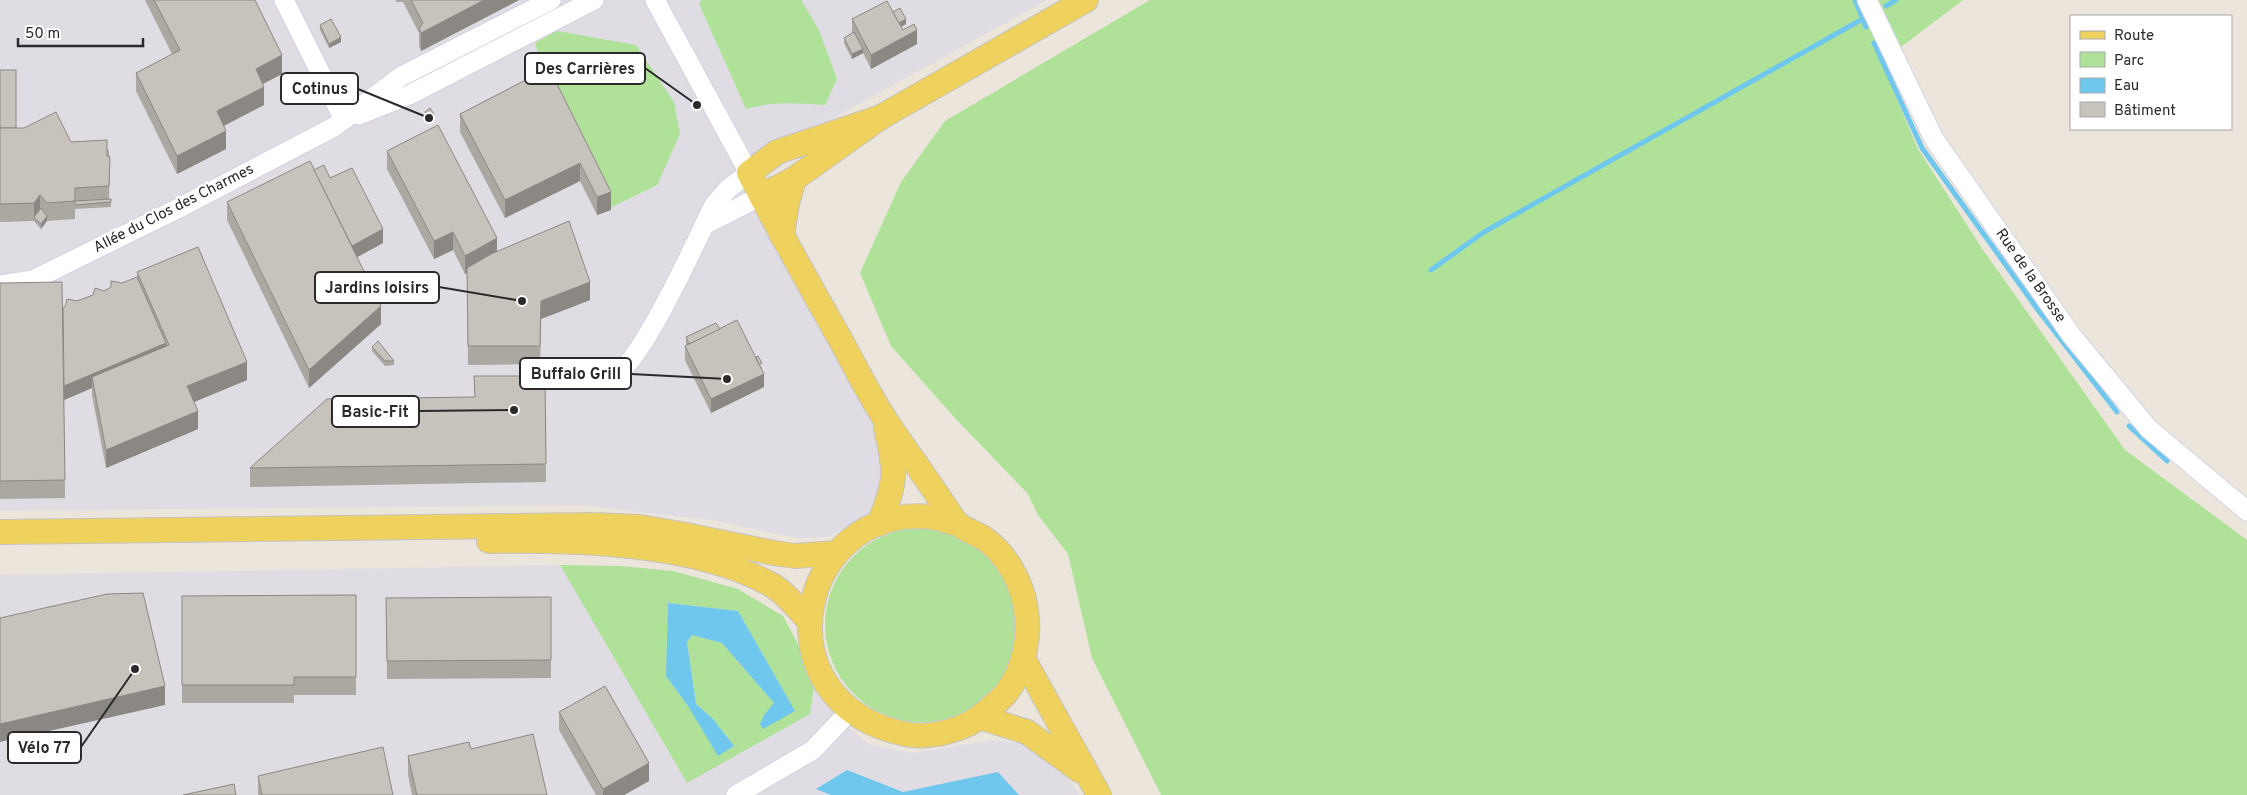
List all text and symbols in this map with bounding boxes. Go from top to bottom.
scale bar [18,15,142,47]
legend [2070,15,2232,130]
text: 50 m [25,25,60,44]
text: Route [2114,27,2154,46]
text: Parc [2114,52,2144,71]
callout: Des Carrières [525,53,645,84]
text: Des Carrières [535,60,635,80]
callout: Cotinus [281,73,358,104]
text: Eau [2114,77,2139,96]
text: Cotinus [292,80,348,100]
text: Bâtiment [2114,102,2176,121]
street label: Allée du Clos des Charmes [91,160,257,258]
street label: Rue de la Brosse [1990,225,2070,327]
callout: Jardins loisirs [315,272,439,303]
text: Jardins loisirs [325,279,429,299]
callout: Buffalo Grill [520,358,631,389]
text: Buffalo Grill [531,365,621,385]
callout: Basic-Fit [332,396,419,427]
text: Basic-Fit [341,403,409,423]
callout: Vélo 77 [8,732,81,763]
text: Vélo 77 [17,739,71,759]

